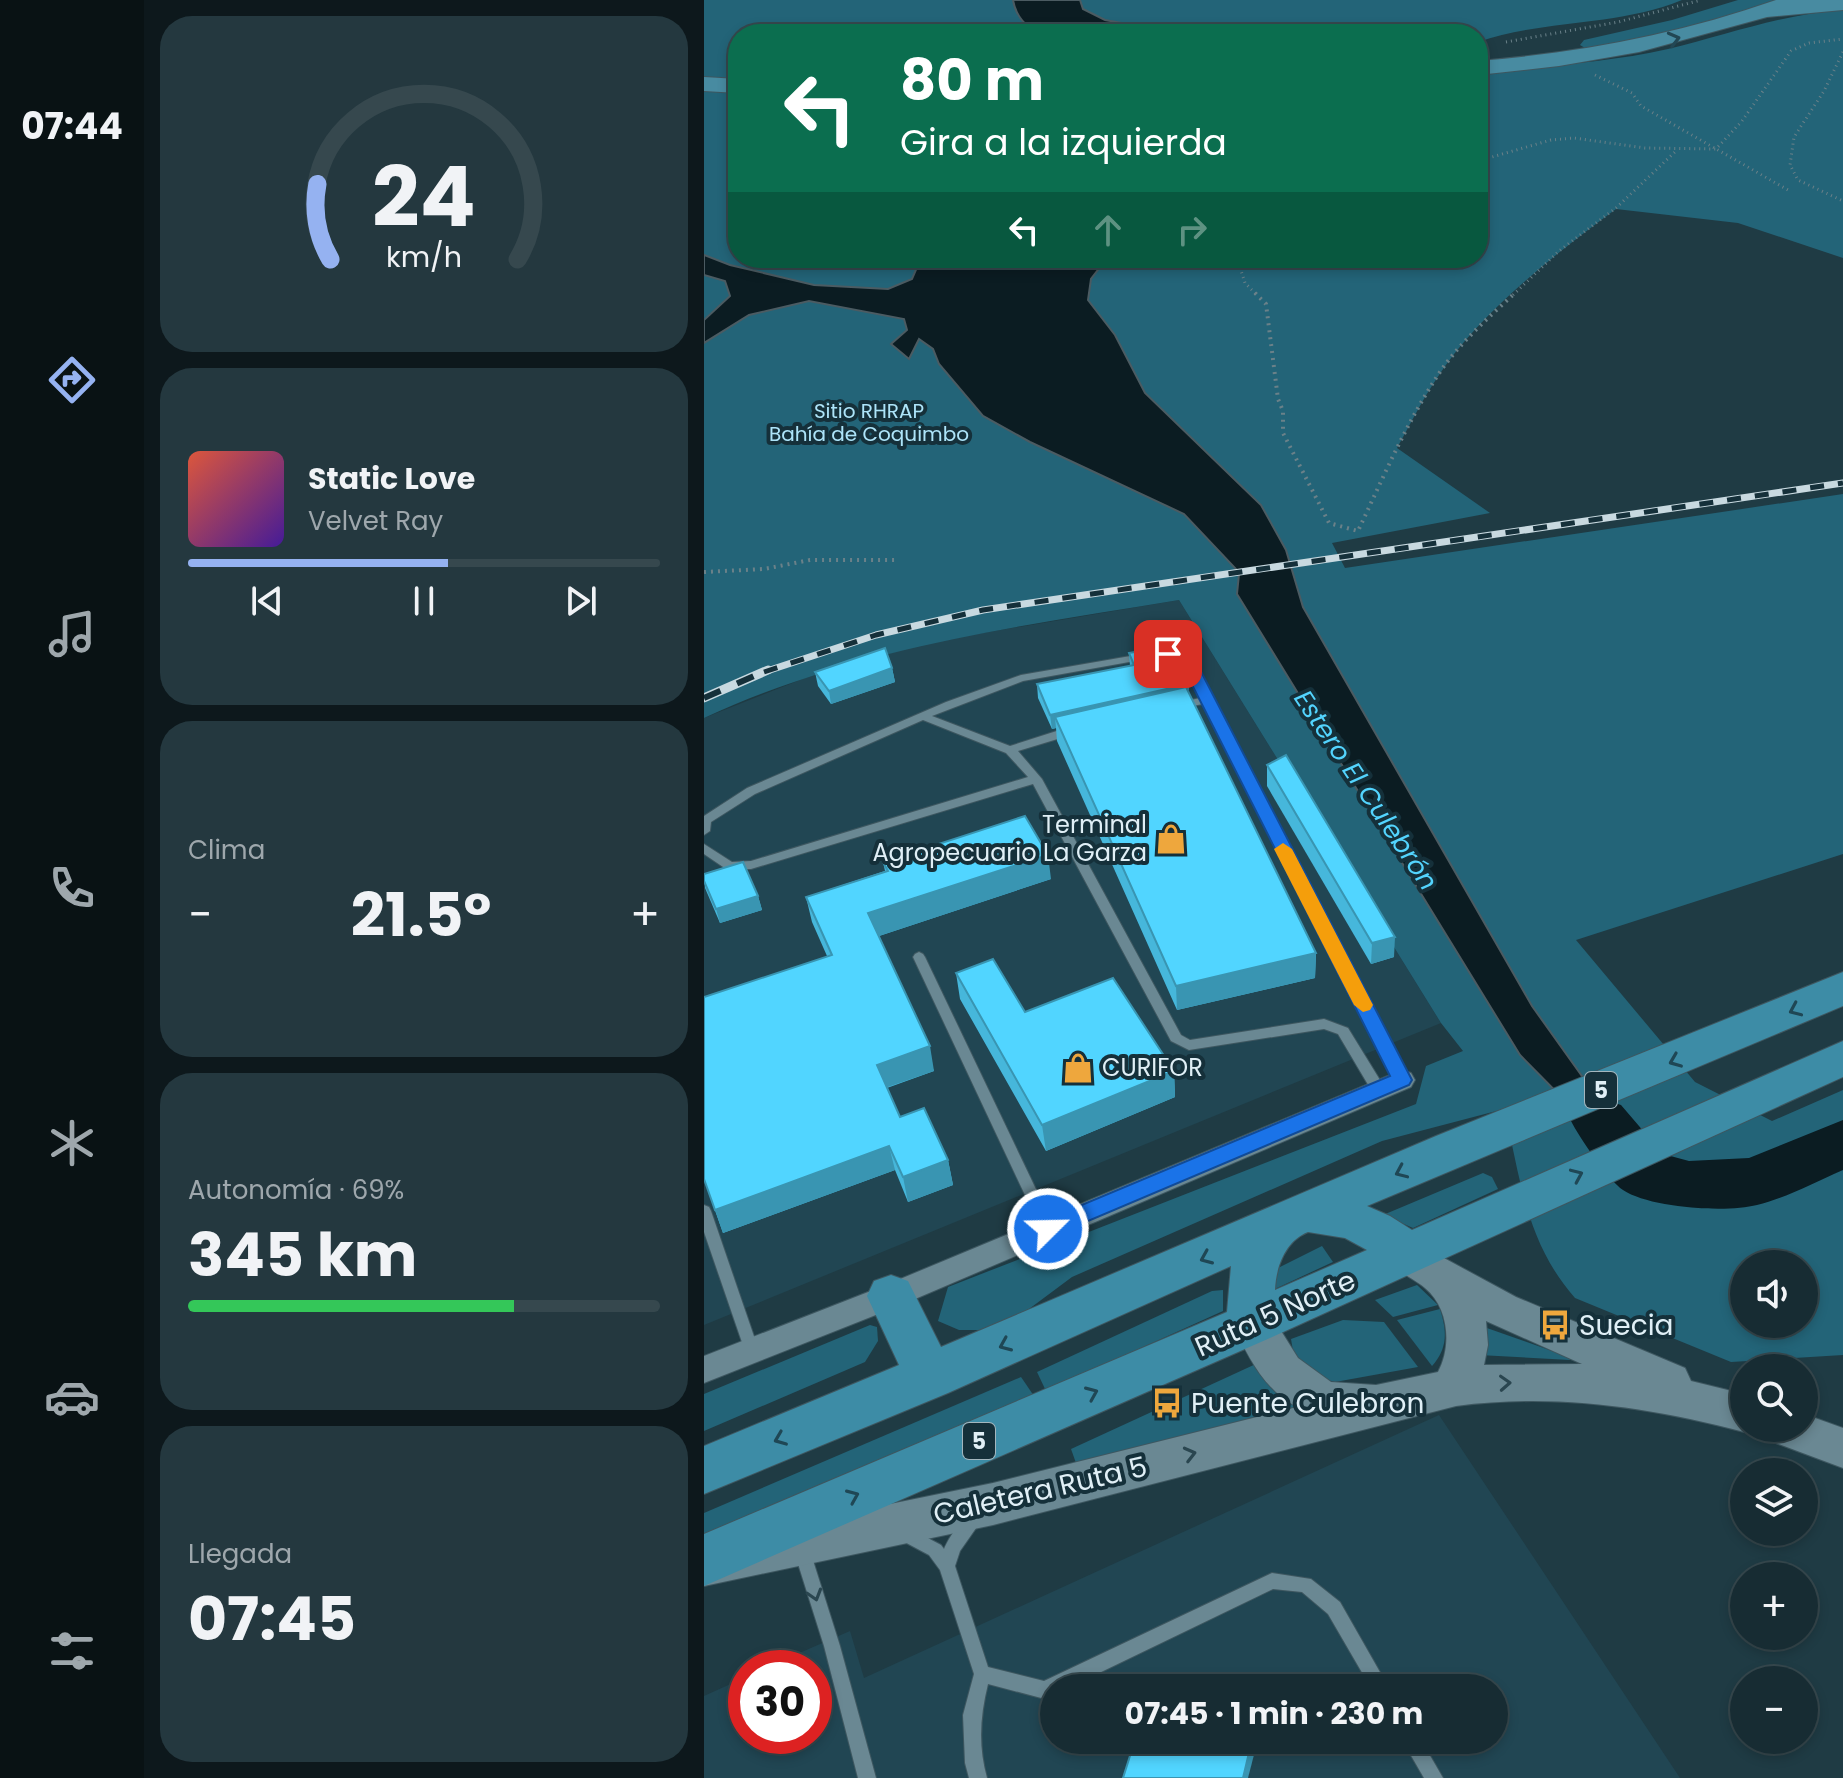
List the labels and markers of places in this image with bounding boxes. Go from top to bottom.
pin [1134,620,1202,688]
place label: Terminal Agropecuario La Garza [872,808,1147,869]
shop icon: Terminal Agropecuario La Garza [1154,822,1188,856]
shop icon: CURIFOR [1061,1051,1095,1085]
place label: CURIFOR [1102,1051,1203,1084]
place label: Suecia [1579,1306,1674,1345]
bus stop icon: Suecia [1538,1308,1572,1342]
place label: Puente Culebron [1191,1384,1424,1423]
bus stop icon: Puente Culebron [1150,1386,1184,1420]

